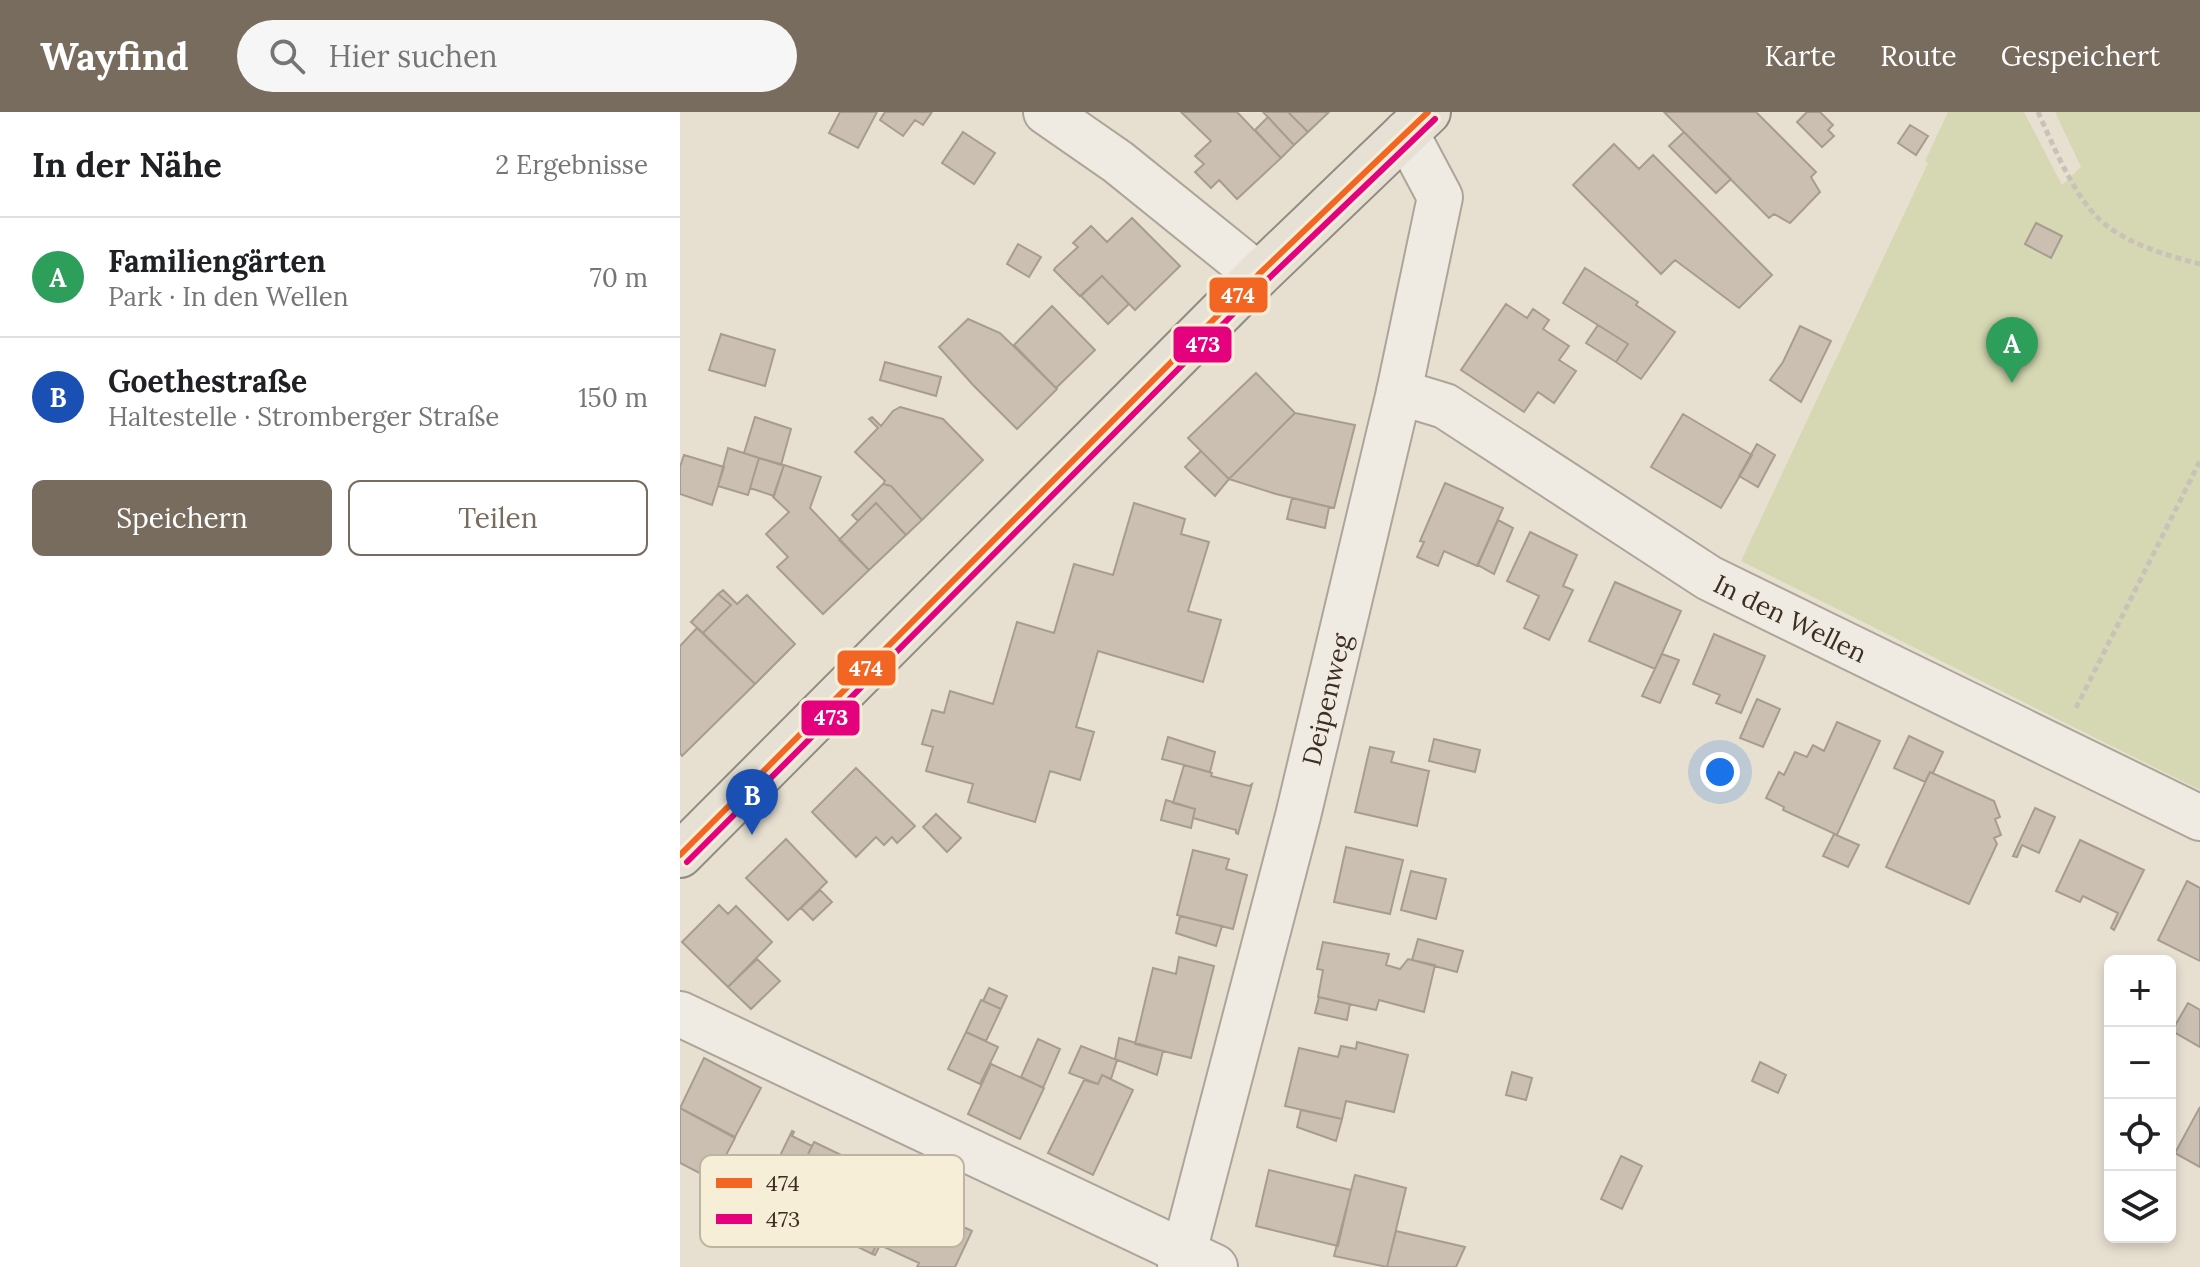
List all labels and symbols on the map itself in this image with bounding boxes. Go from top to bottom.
line badge: 474 [1208,276,1269,314]
text: 474 [1221,281,1255,309]
pin: A [1986,317,2038,383]
line badge: 473 [1172,325,1233,364]
text: 473 [1186,330,1220,358]
street label: In den Wellen [1709,567,1873,669]
street label: Deipenweg [1294,629,1358,769]
line badge: 474 [836,649,897,687]
text: 474 [849,654,883,682]
line badge: 473 [800,699,861,737]
text: 473 [814,703,848,731]
your location [1700,752,1740,792]
pin: B [726,769,778,835]
legend [700,1155,964,1247]
text: 474 [766,1169,800,1197]
text: 473 [766,1205,800,1233]

